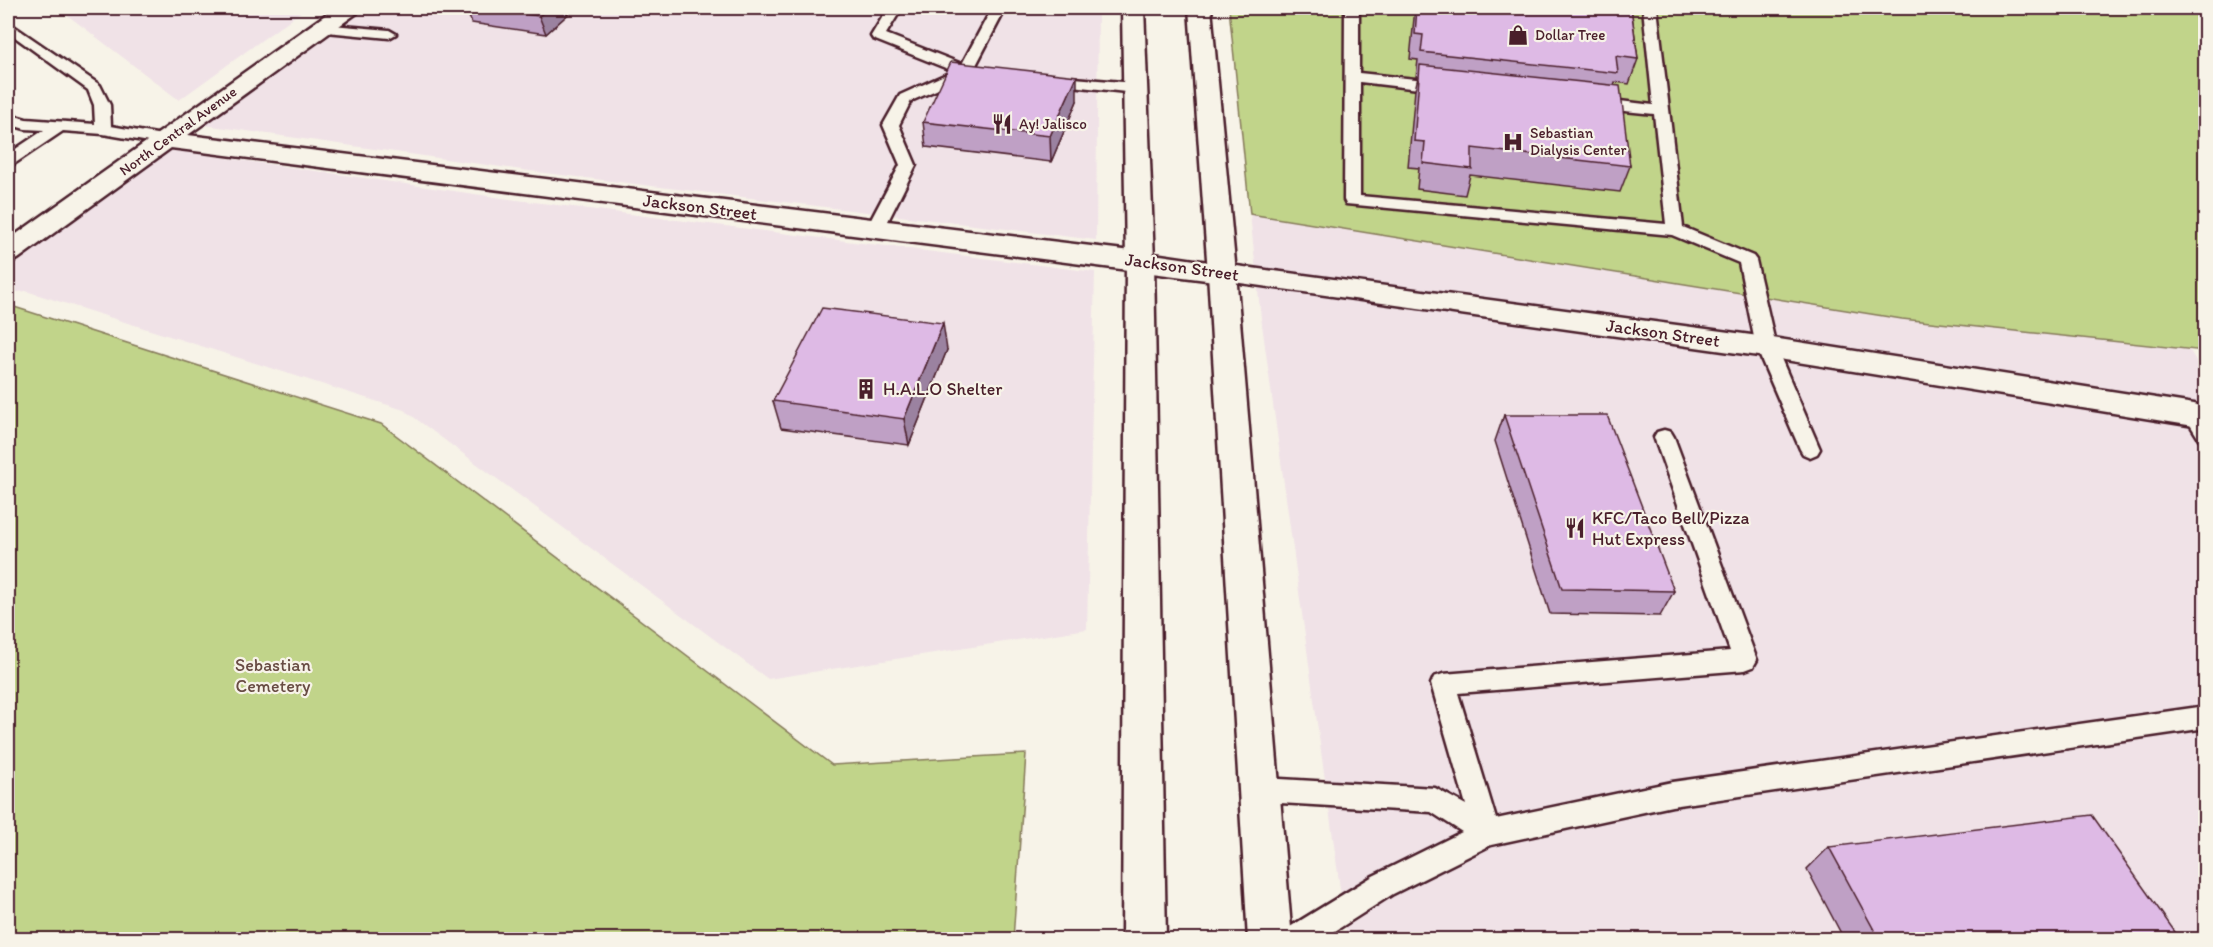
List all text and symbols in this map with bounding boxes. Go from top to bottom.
shop icon: Dollar Tree [1506,23,1530,47]
place label: Dollar Tree [1535,26,1606,44]
street label: North Central Avenue [116,82,240,180]
restaurant icon: Ay! Jalisco [990,112,1014,136]
place label: Ay! Jalisco [1019,115,1087,133]
place label: Sebastian Dialysis Center [1530,124,1627,159]
hospital icon: Sebastian Dialysis Center [1501,130,1525,154]
street label: Jackson Street [642,189,759,225]
street label: Jackson Street [1124,248,1241,286]
street label: Jackson Street [1605,314,1722,352]
building icon: H.A.L.O Shelter [854,377,878,401]
place label: H.A.L.O Shelter [883,378,1003,400]
place label: KFC/Taco Bell/Pizza Hut Express [1592,507,1750,550]
restaurant icon: KFC/Taco Bell/Pizza Hut Express [1563,516,1587,540]
park label: Sebastian Cemetery [235,654,311,697]

